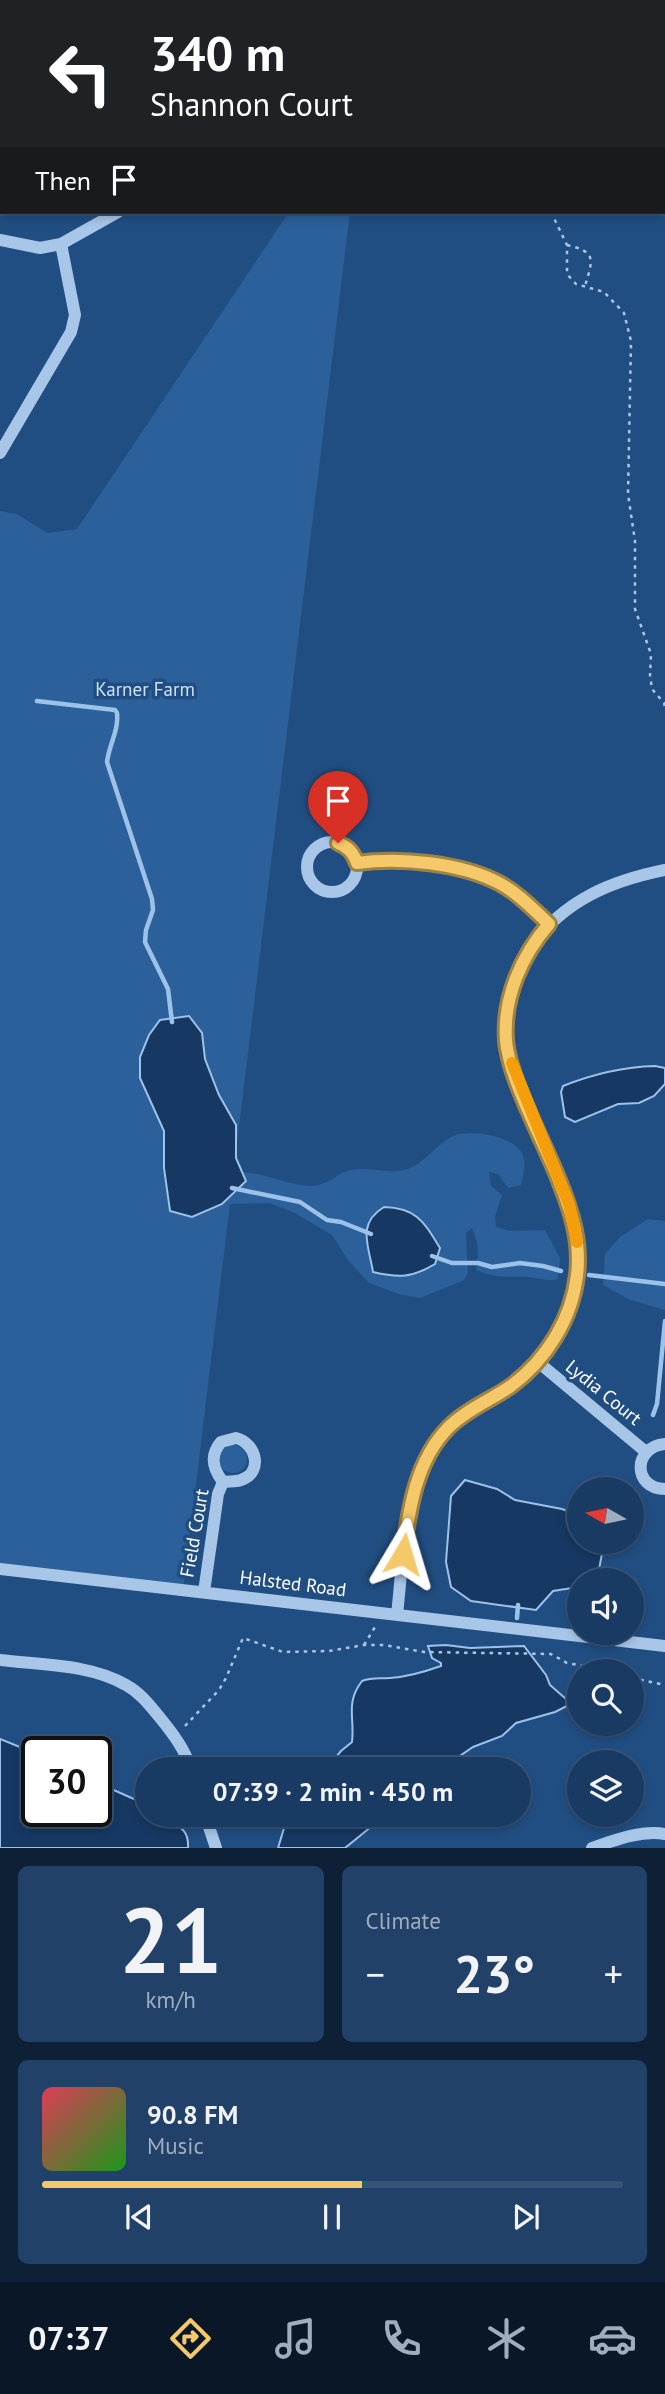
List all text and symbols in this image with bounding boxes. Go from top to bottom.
text: 340 m [150,21,285,85]
icon: left [35,28,126,119]
text: Shannon Court [150,83,353,125]
icon: arrive [105,161,143,199]
text: Then [35,164,91,197]
park label: Karner Farm [95,677,195,701]
pin [308,771,368,843]
icon: arrive [319,782,357,820]
street label: Lydia Court [561,1354,647,1430]
north arrow [567,1477,644,1554]
map controls [567,1477,644,1827]
street label: Field Court [174,1486,214,1579]
position arrow [366,1517,440,1591]
street label: Halsted Road [238,1565,348,1601]
button: sound [567,1568,644,1645]
button: search [567,1659,644,1736]
speed limit sign: 30 [21,1736,112,1827]
button: layers [567,1750,644,1827]
text: 07:39 · 2 min · 450 m [213,1775,453,1808]
text: 21 [119,1880,222,1998]
text: Climate [366,1906,441,1935]
text: 23° [453,1940,535,2007]
text: − [366,1949,385,1998]
text: + [604,1949,623,1998]
text: km/h [146,1985,196,2014]
text: 90.8 FM [147,2098,238,2131]
text: Music [147,2131,204,2160]
icon: previous [120,2198,158,2236]
icon: pause [313,2198,351,2236]
icon: next [507,2198,545,2236]
icon: directions [166,2314,215,2363]
icon: music [271,2314,320,2363]
icon: phone [377,2314,426,2363]
icon: climate [482,2314,531,2363]
icon: car [588,2314,637,2363]
text: 07:37 [28,2317,109,2359]

